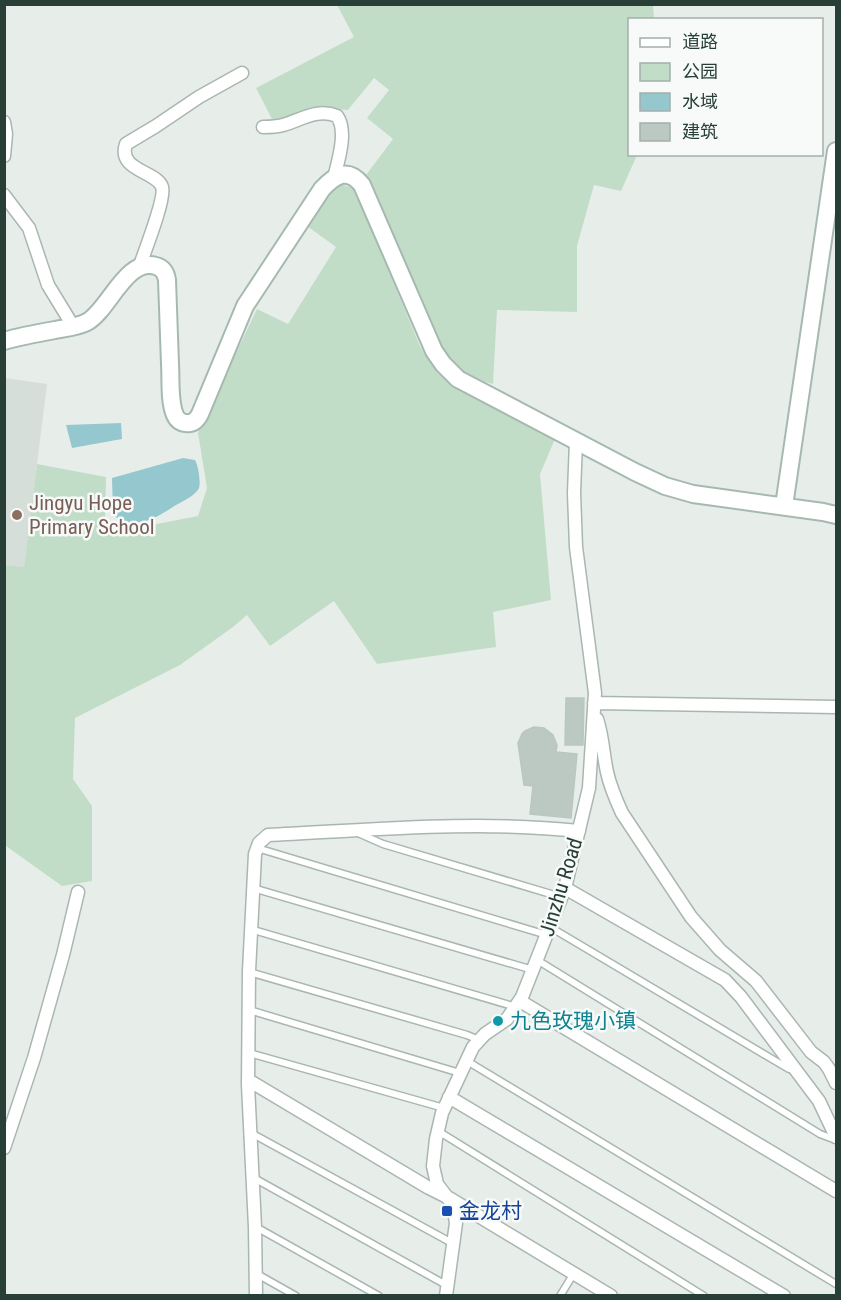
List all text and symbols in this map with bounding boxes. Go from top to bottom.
legend [628,18,823,156]
text: 道路 [682,31,718,52]
text: 公园 [682,61,718,82]
text: 水域 [682,91,718,112]
text: 建筑 [682,121,718,142]
place label: Jingyu Hope Primary School [29,491,155,539]
marker: Jingyu Hope Primary School [10,508,24,522]
street label: Jinzhu Road [535,835,587,939]
place label: 九色玫瑰小镇 [510,1009,636,1033]
marker: 九色玫瑰小镇 [491,1014,505,1028]
place label: 金龙村 [459,1199,522,1223]
marker: 金龙村 [440,1204,454,1218]

